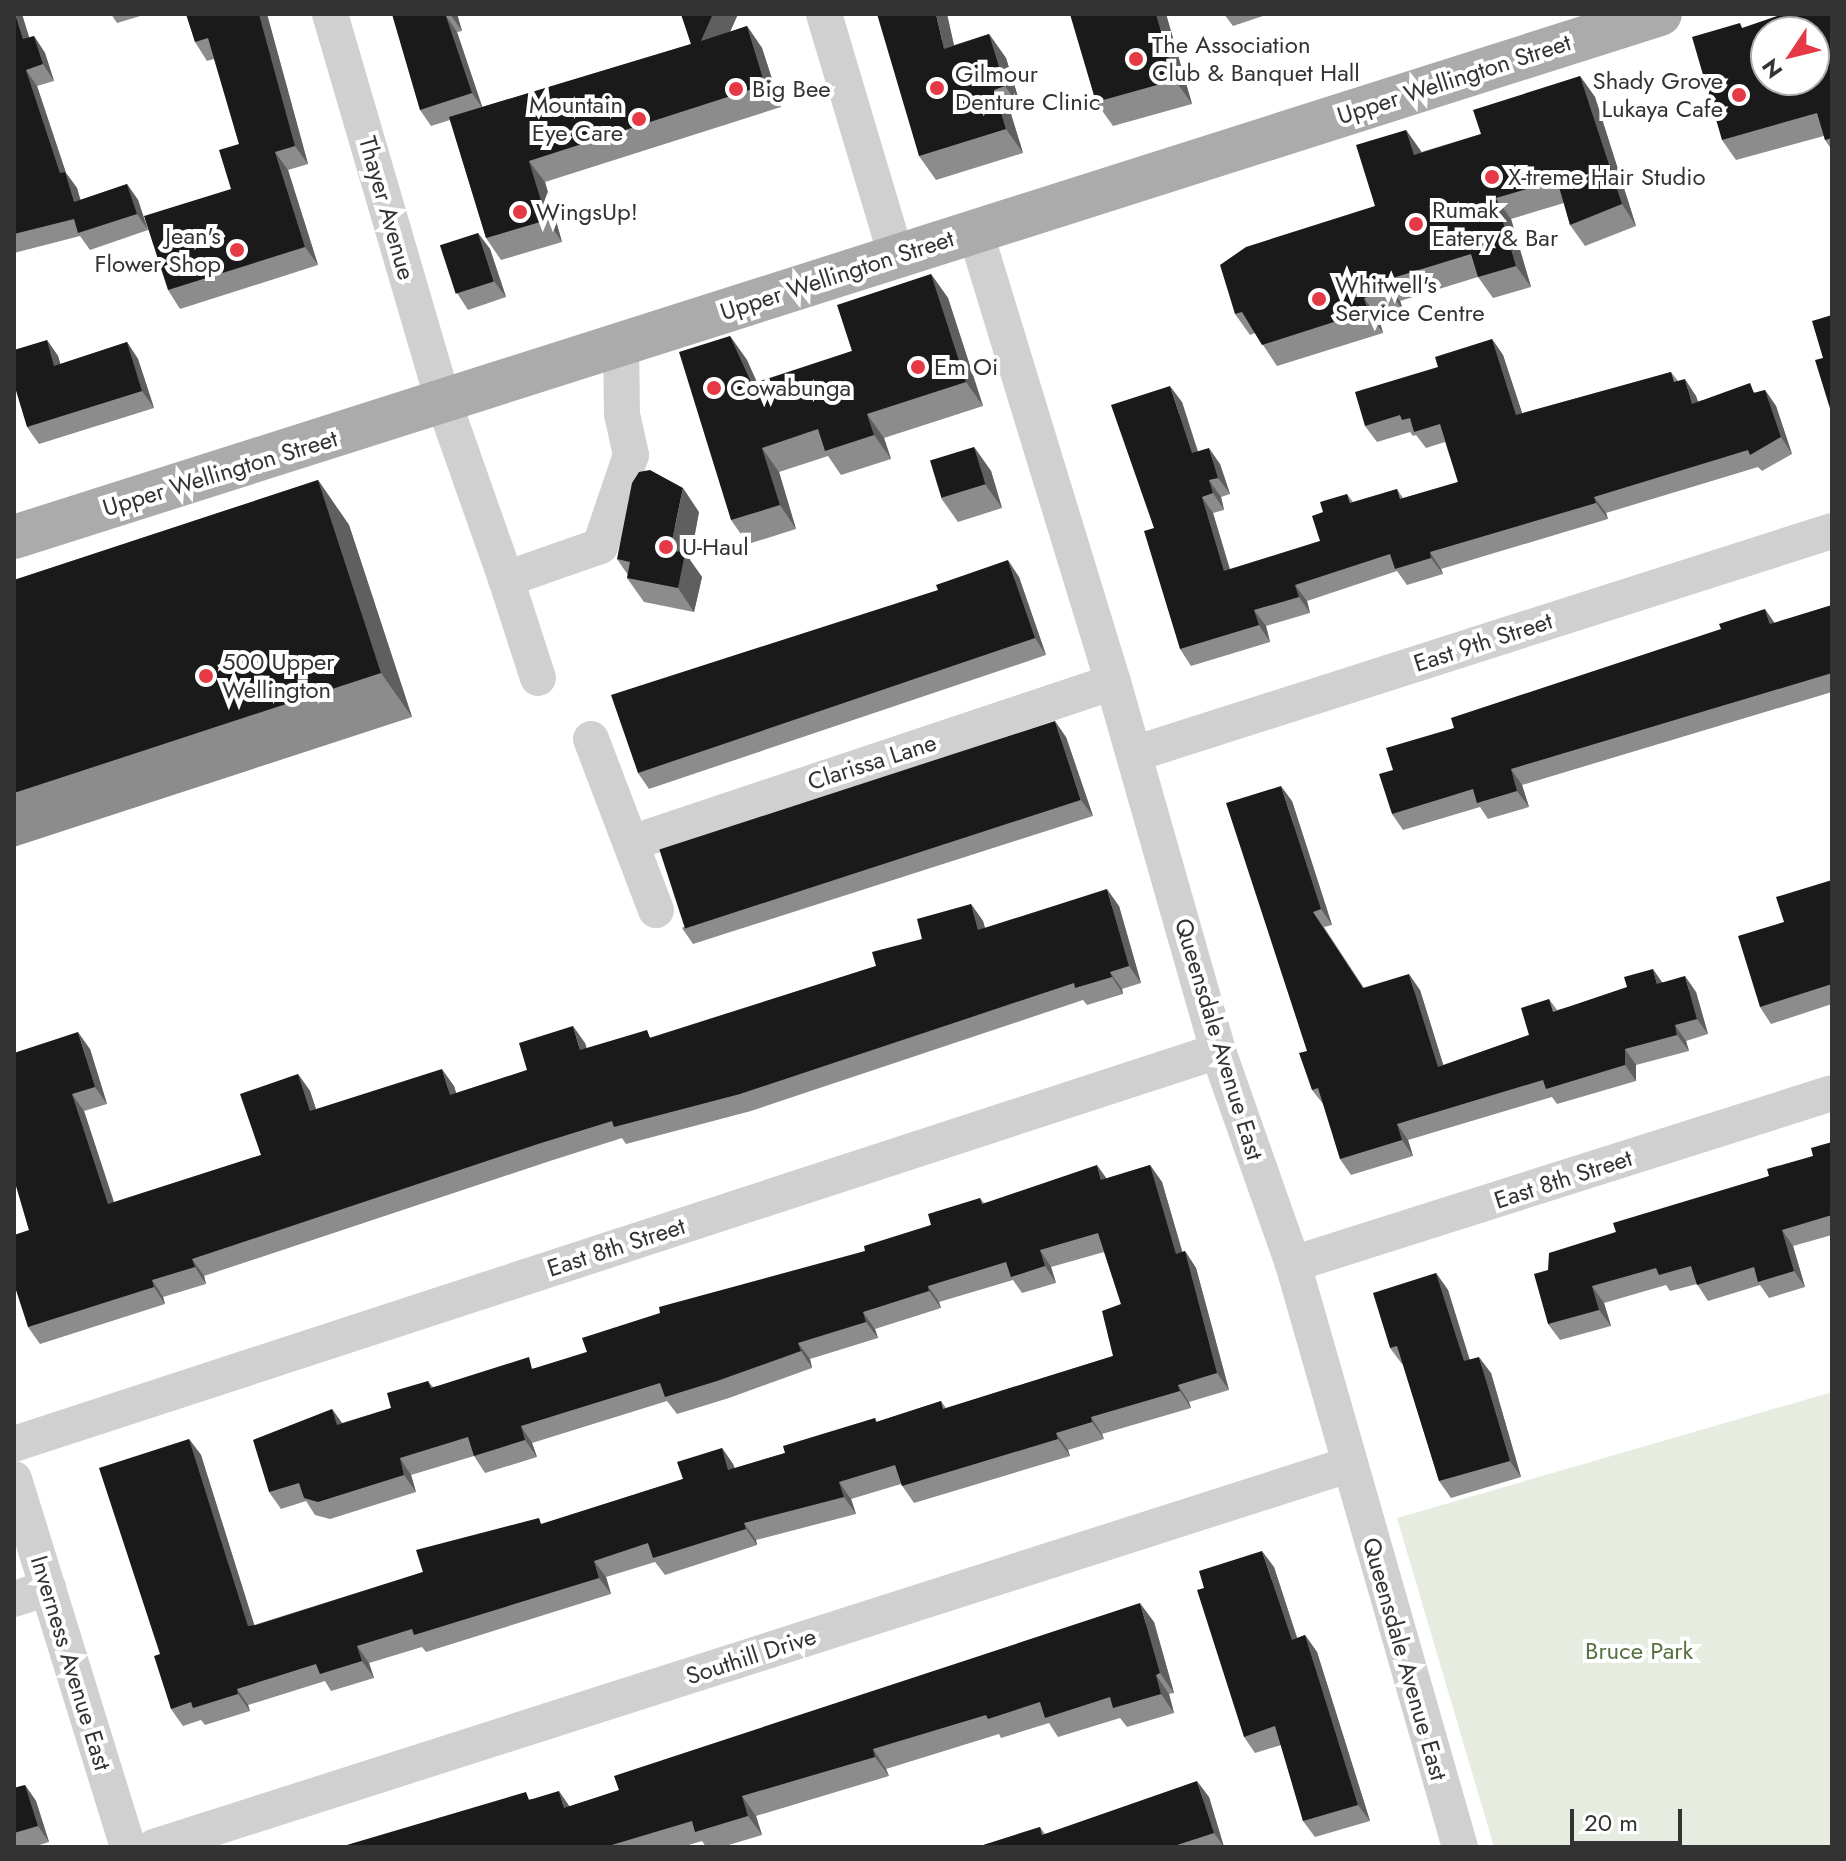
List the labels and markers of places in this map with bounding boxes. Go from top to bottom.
place label: The Association Club & Banquet Hall [1152,31,1360,87]
marker: The Association Club & Banquet Hall [1127,50,1145,68]
place label: Gilmour Denture Clinic [955,60,1101,116]
place label: Shady Grove Lukaya Cafe [1592,67,1723,123]
place label: Big Bee [752,75,831,103]
marker: Gilmour Denture Clinic [926,77,948,99]
marker: Big Bee [727,80,745,98]
marker: Shady Grove Lukaya Cafe [1730,86,1748,104]
place label: Mountain Eye Care [529,91,623,147]
marker: Mountain Eye Care [630,110,648,128]
place label: X-treme Hair Studio [1508,163,1706,191]
marker: X-treme Hair Studio [1483,168,1501,186]
place label: Rumak Eatery & Bar [1432,196,1558,252]
place label: WingsUp! [536,198,638,226]
marker: WingsUp! [511,203,529,221]
marker: Rumak Eatery & Bar [1407,215,1425,233]
place label: Jean's Flower Shop [94,222,221,278]
marker: Jean's Flower Shop [228,241,246,259]
place label: Whitwell's Service Centre [1335,271,1485,327]
marker: Whitwell's Service Centre [1310,290,1328,308]
place label: Em Oi [934,353,998,381]
marker: Em Oi [909,358,927,376]
place label: Cowabunga [730,374,851,402]
marker: Cowabunga [705,379,723,397]
place label: U-Haul [682,533,749,561]
marker: U-Haul [657,538,675,556]
place label: 500 Upper Wellington [222,648,335,704]
marker: 500 Upper Wellington [197,667,215,685]

